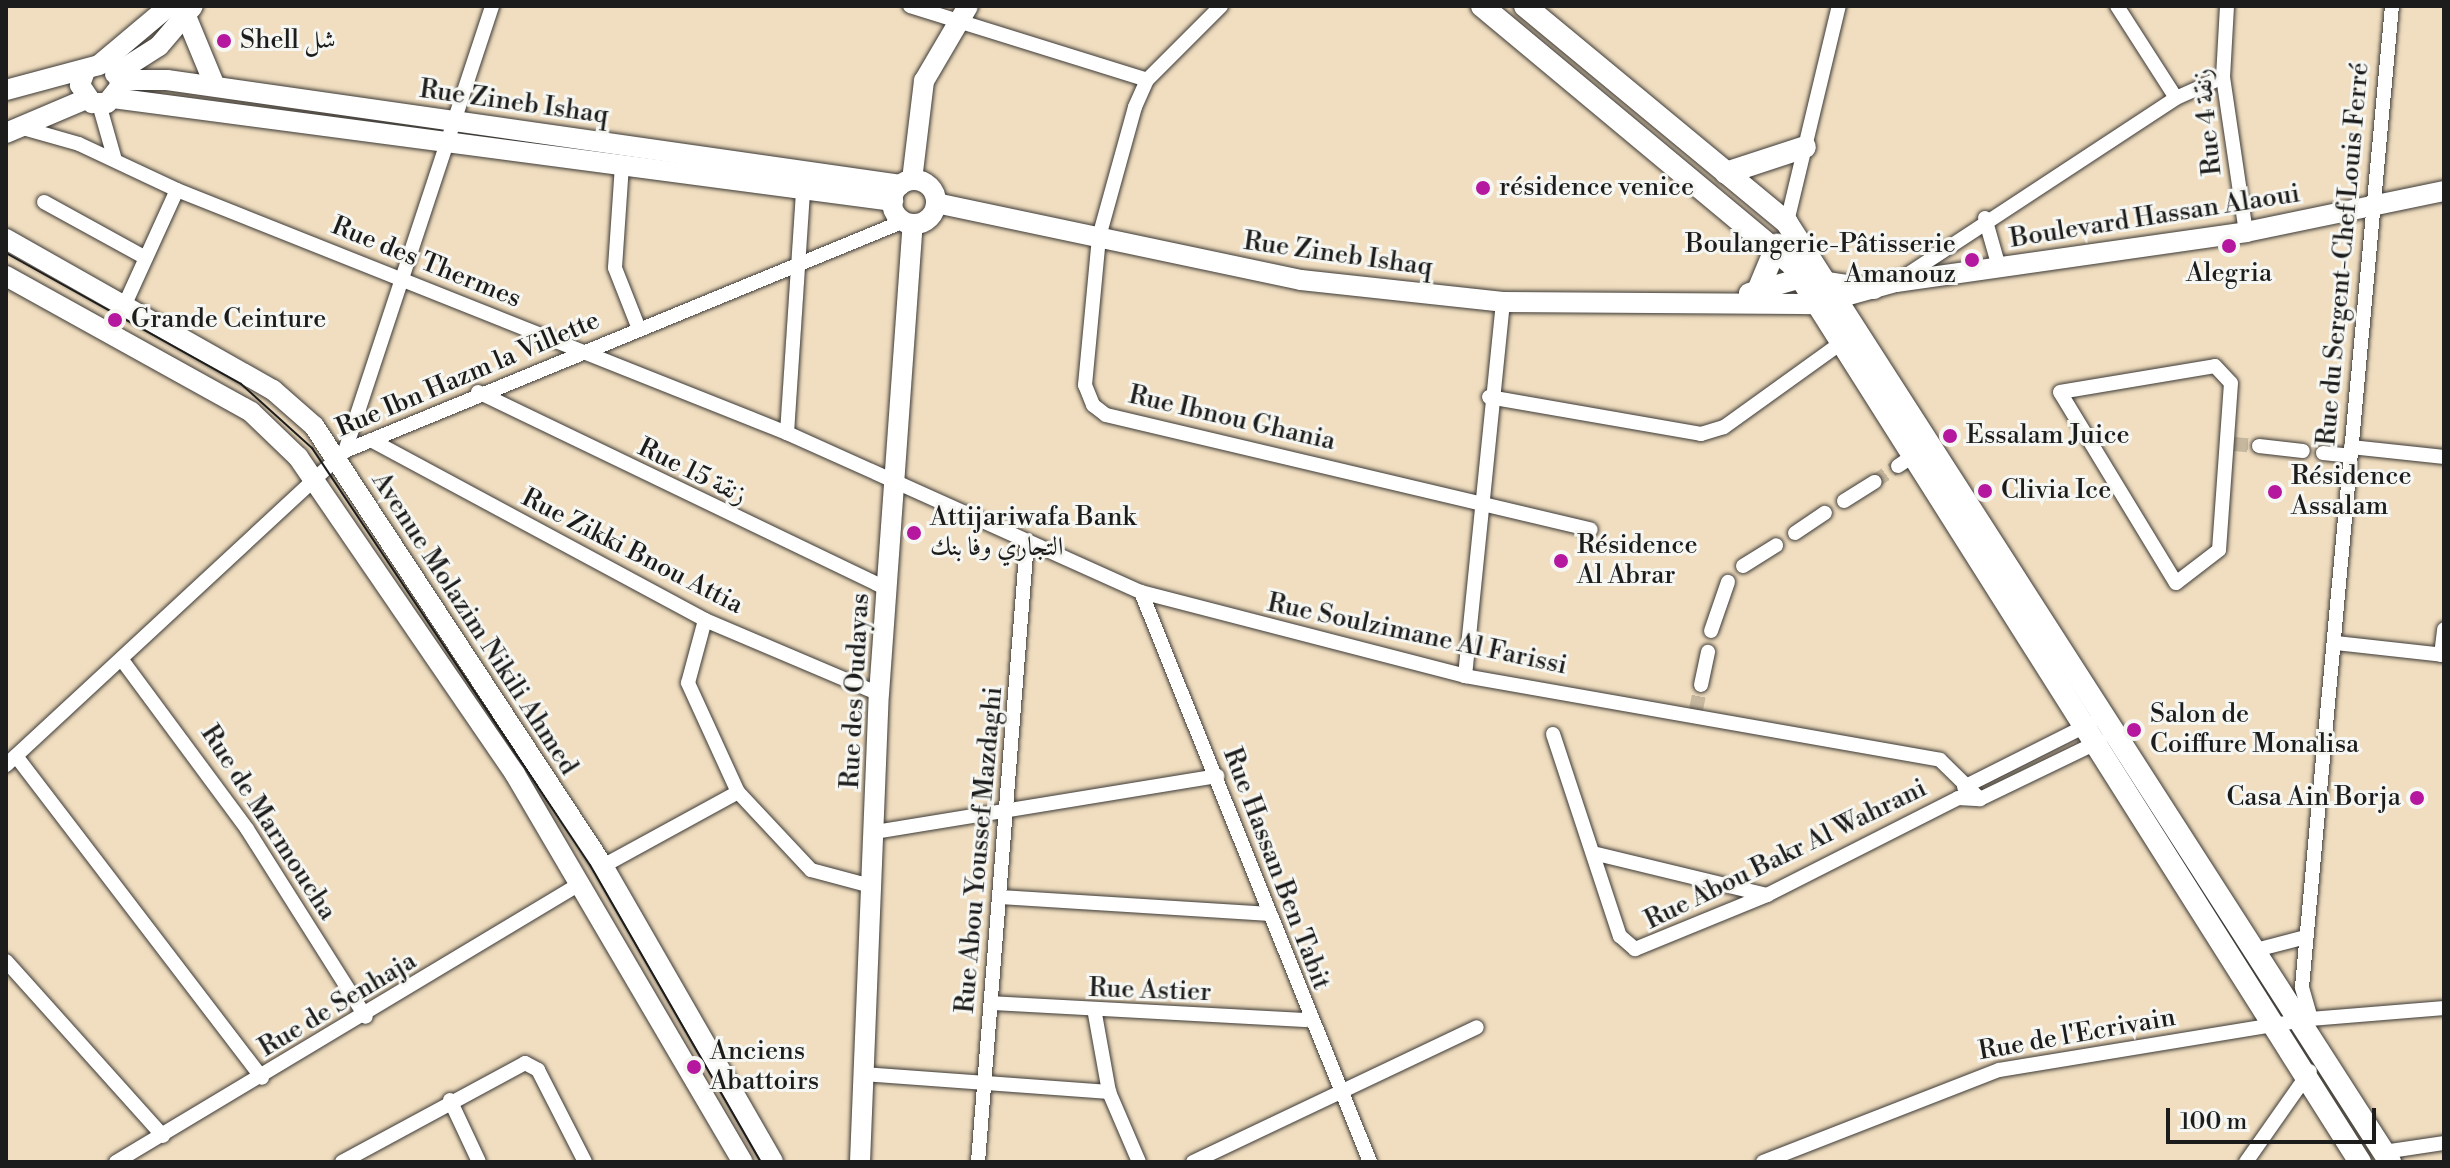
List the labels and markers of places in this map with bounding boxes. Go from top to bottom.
place label: Shell شل [240,25,336,57]
marker: Shell شل [215,32,233,50]
place label: résidence venice [1499,172,1694,204]
marker: résidence venice [1474,179,1492,197]
place label: Boulangerie-Pâtisserie Amanouz [1685,229,1956,290]
marker: Alegria [2220,237,2238,255]
marker: Boulangerie-Pâtisserie Amanouz [1963,251,1981,269]
place label: Alegria [2186,258,2272,290]
place label: Grande Ceinture [131,304,326,336]
marker: Grande Ceinture [106,311,124,329]
place label: Essalam Juice [1966,420,2130,452]
marker: Essalam Juice [1941,427,1959,445]
place label: Résidence Assalam [2291,461,2412,522]
place label: Clivia Ice [2001,475,2111,507]
marker: Clivia Ice [1976,482,1994,500]
marker: Résidence Assalam [2266,483,2284,501]
place label: Attijariwafa Bank التجاري وفا بنك [930,502,1136,564]
marker: Attijariwafa Bank التجاري وفا بنك [905,524,923,542]
place label: Résidence Al Abrar [1577,530,1698,592]
marker: Résidence Al Abrar [1552,552,1570,570]
place label: Salon de Coiffure Monalisa [2150,699,2359,760]
marker: Salon de Coiffure Monalisa [2125,721,2143,739]
place label: Casa Ain Borja [2226,782,2401,814]
marker: Casa Ain Borja [2408,789,2426,807]
place label: Anciens Abattoirs [710,1036,819,1098]
marker: Anciens Abattoirs [685,1058,703,1076]

